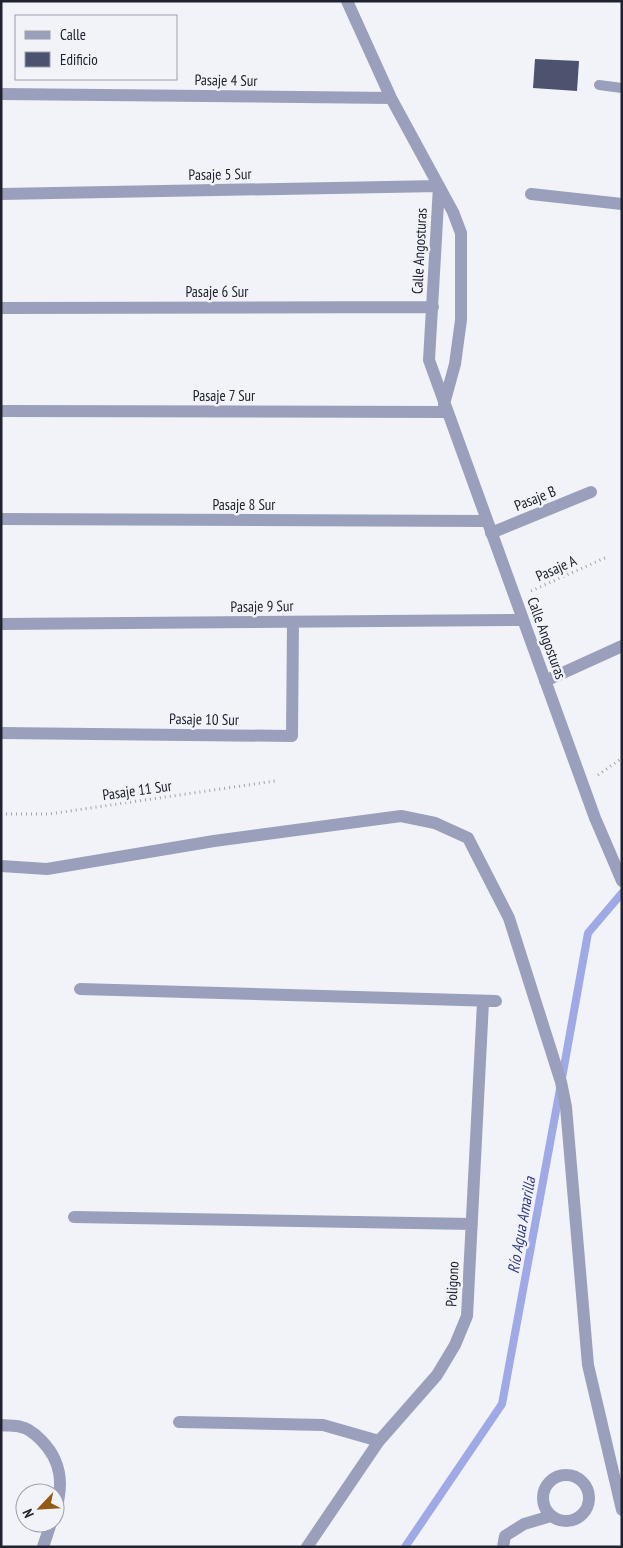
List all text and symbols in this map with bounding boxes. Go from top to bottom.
legend [15,15,178,80]
text: Calle [60,25,86,44]
text: Edificio [60,50,98,69]
street label: Pasaje 4 Sur [194,70,259,90]
street label: Pasaje 5 Sur [188,164,253,184]
street label: Calle Angosturas [407,207,431,295]
street label: Pasaje 6 Sur [185,282,249,301]
street label: Pasaje 7 Sur [193,386,256,405]
street label: Pasaje B [511,481,559,515]
street label: Pasaje 8 Sur [212,495,276,514]
street label: Pasaje A [533,550,580,585]
street label: Calle Angosturas [523,594,571,682]
street label: Pasaje 9 Sur [230,596,295,616]
street label: Pasaje 10 Sur [169,709,240,729]
street label: Pasaje 11 Sur [101,776,174,804]
water label: Río Agua Amarilla [503,1174,540,1275]
street label: Poligono [441,1261,463,1307]
north arrow [15,1483,65,1533]
text: N [18,1506,38,1521]

